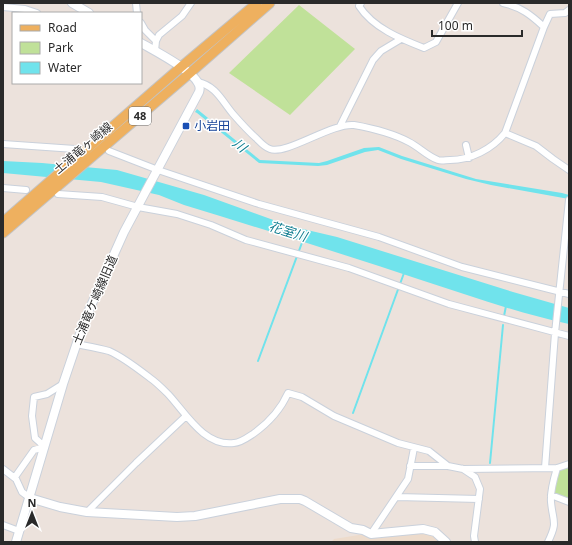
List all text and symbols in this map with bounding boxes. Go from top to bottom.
legend [12,12,142,84]
scale bar [432,12,522,38]
text: 100 m [438,17,473,34]
text: Road [48,19,77,36]
text: Park [48,39,74,56]
text: Water [48,59,82,76]
road number: 48 [129,107,151,125]
place label: 小岩田 [194,117,230,134]
street label: 土浦竜ヶ崎線 [50,118,116,177]
marker: 小岩田 [181,121,191,131]
water label: 川 [229,134,252,157]
water label: 花室川 [267,217,311,246]
street label: 土浦竜ケ崎線旧道 [68,252,121,347]
north arrow [12,493,52,533]
text: N [28,495,36,510]

